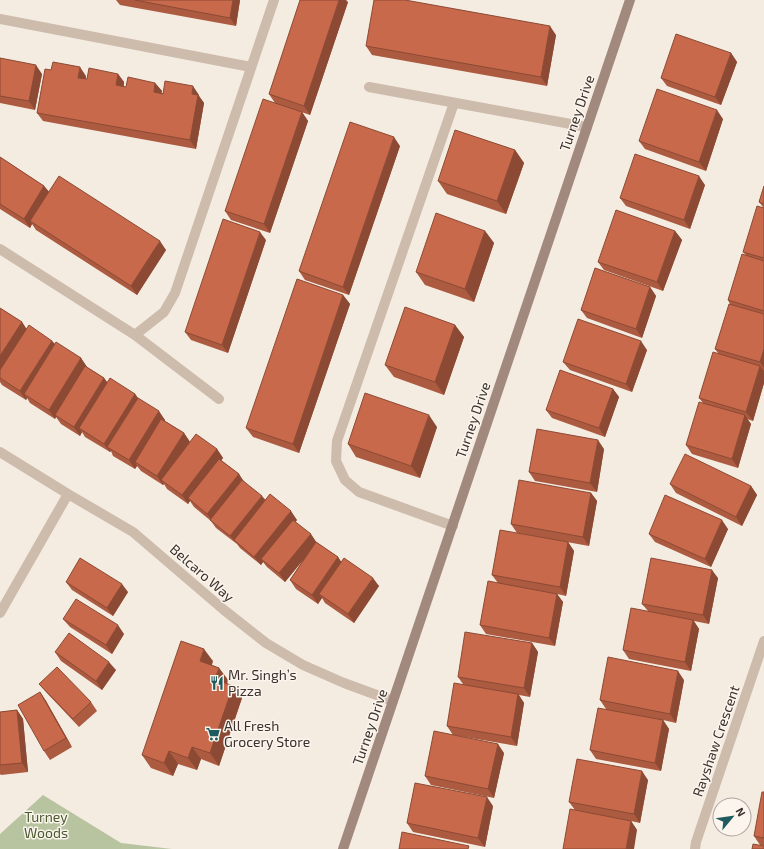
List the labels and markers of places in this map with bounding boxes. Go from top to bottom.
place label: Mr. Singh’s Pizza [228,666,297,699]
restaurant icon: Mr. Singh’s Pizza [209,675,225,691]
place label: All Fresh Grocery Store [224,717,310,750]
supermarket icon: All Fresh Grocery Store [205,726,221,742]

